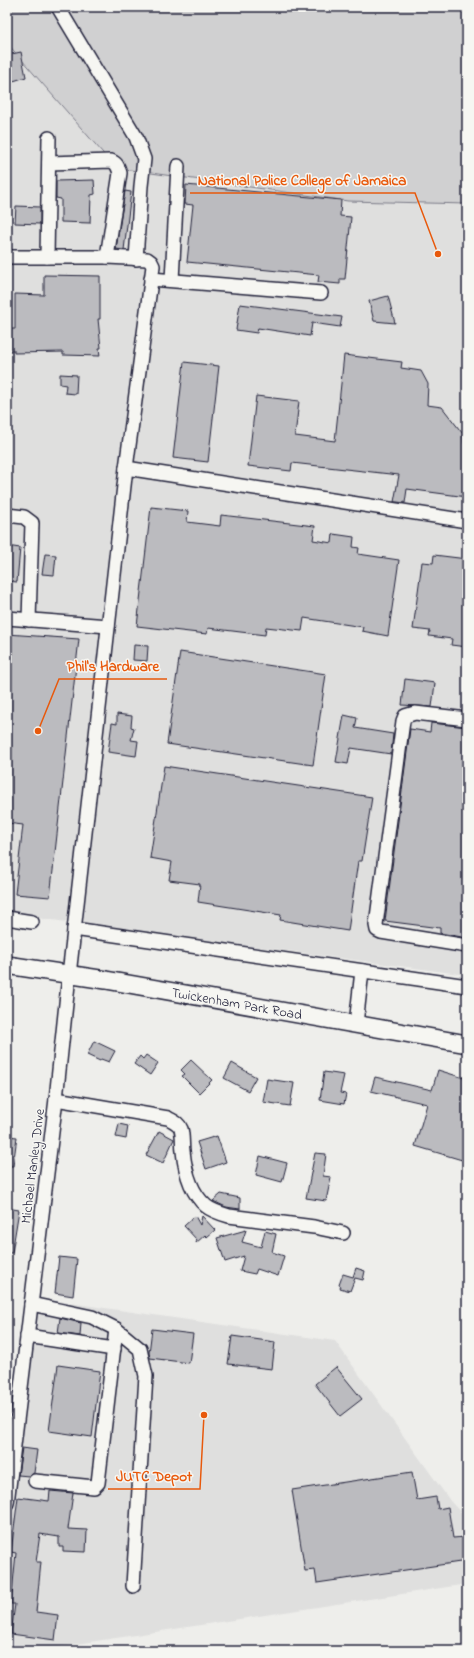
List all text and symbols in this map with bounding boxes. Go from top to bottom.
callout: National Police College of Jamaica [190,166,415,193]
text: National Police College of Jamaica [198,170,406,194]
callout: Phil's Hardware [59,652,167,679]
text: Phil's Hardware [67,656,160,678]
street label: Twickenham Park Road [170,983,304,1026]
street label: Michael Manley Drive [16,1107,52,1225]
callout: JUTC Depot [108,1462,200,1489]
text: JUTC Depot [116,1466,193,1488]

